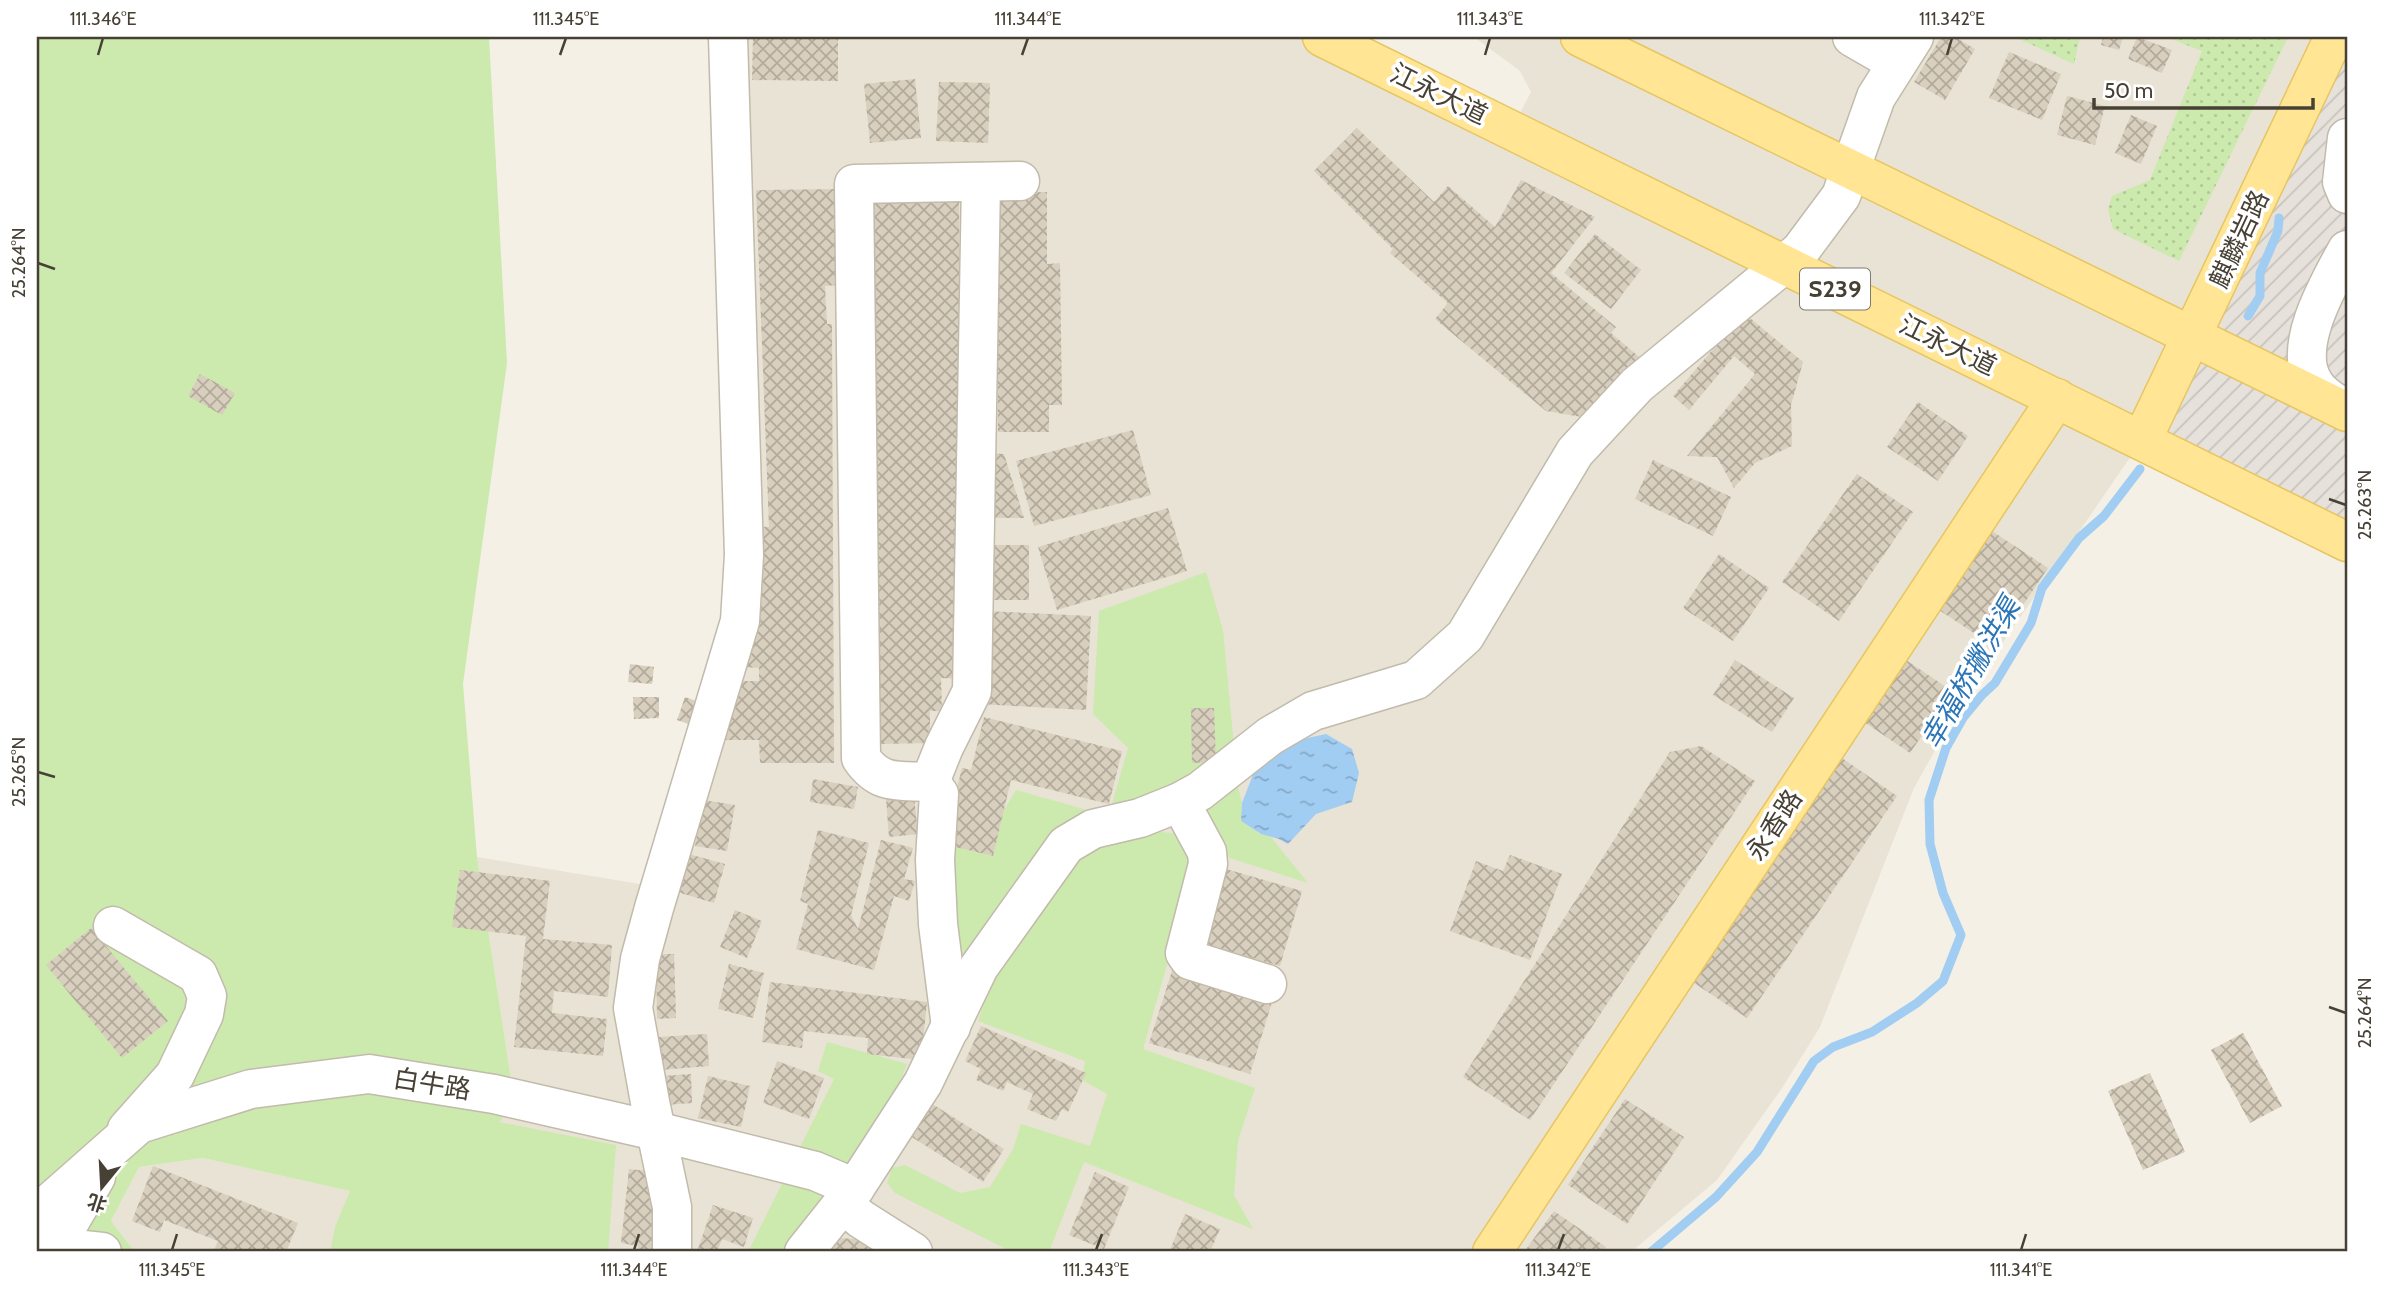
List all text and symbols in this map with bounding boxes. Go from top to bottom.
text: 111.346°E [70,8,136,30]
text: 111.345°E [533,8,599,30]
text: 111.344°E [995,8,1061,30]
text: 111.343°E [1457,8,1523,30]
text: 111.342°E [1919,8,1985,30]
street label: 江永大道 [1385,57,1493,131]
scale bar [2094,66,2312,110]
text: 50 m [2104,78,2153,103]
street label: 麒麟岩路 [2203,185,2275,293]
text: 25.264°N [8,228,30,298]
road number: S239 [1800,268,1870,310]
street label: 江永大道 [1894,308,2002,382]
text: 25.263°N [2354,470,2376,540]
water label: 幸福桥撇洪渠 [1913,588,2029,754]
text: 25.265°N [8,737,30,807]
street label: 永香路 [1739,784,1809,866]
text: 25.264°N [2354,978,2376,1048]
street label: 白牛路 [391,1062,473,1106]
north arrow [66,1152,136,1222]
text: 北 [84,1189,109,1217]
text: 111.345°E [139,1259,205,1281]
text: 111.344°E [601,1259,667,1281]
text: 111.343°E [1063,1259,1129,1281]
text: 111.342°E [1525,1259,1591,1281]
text: 111.341°E [1990,1259,2052,1281]

